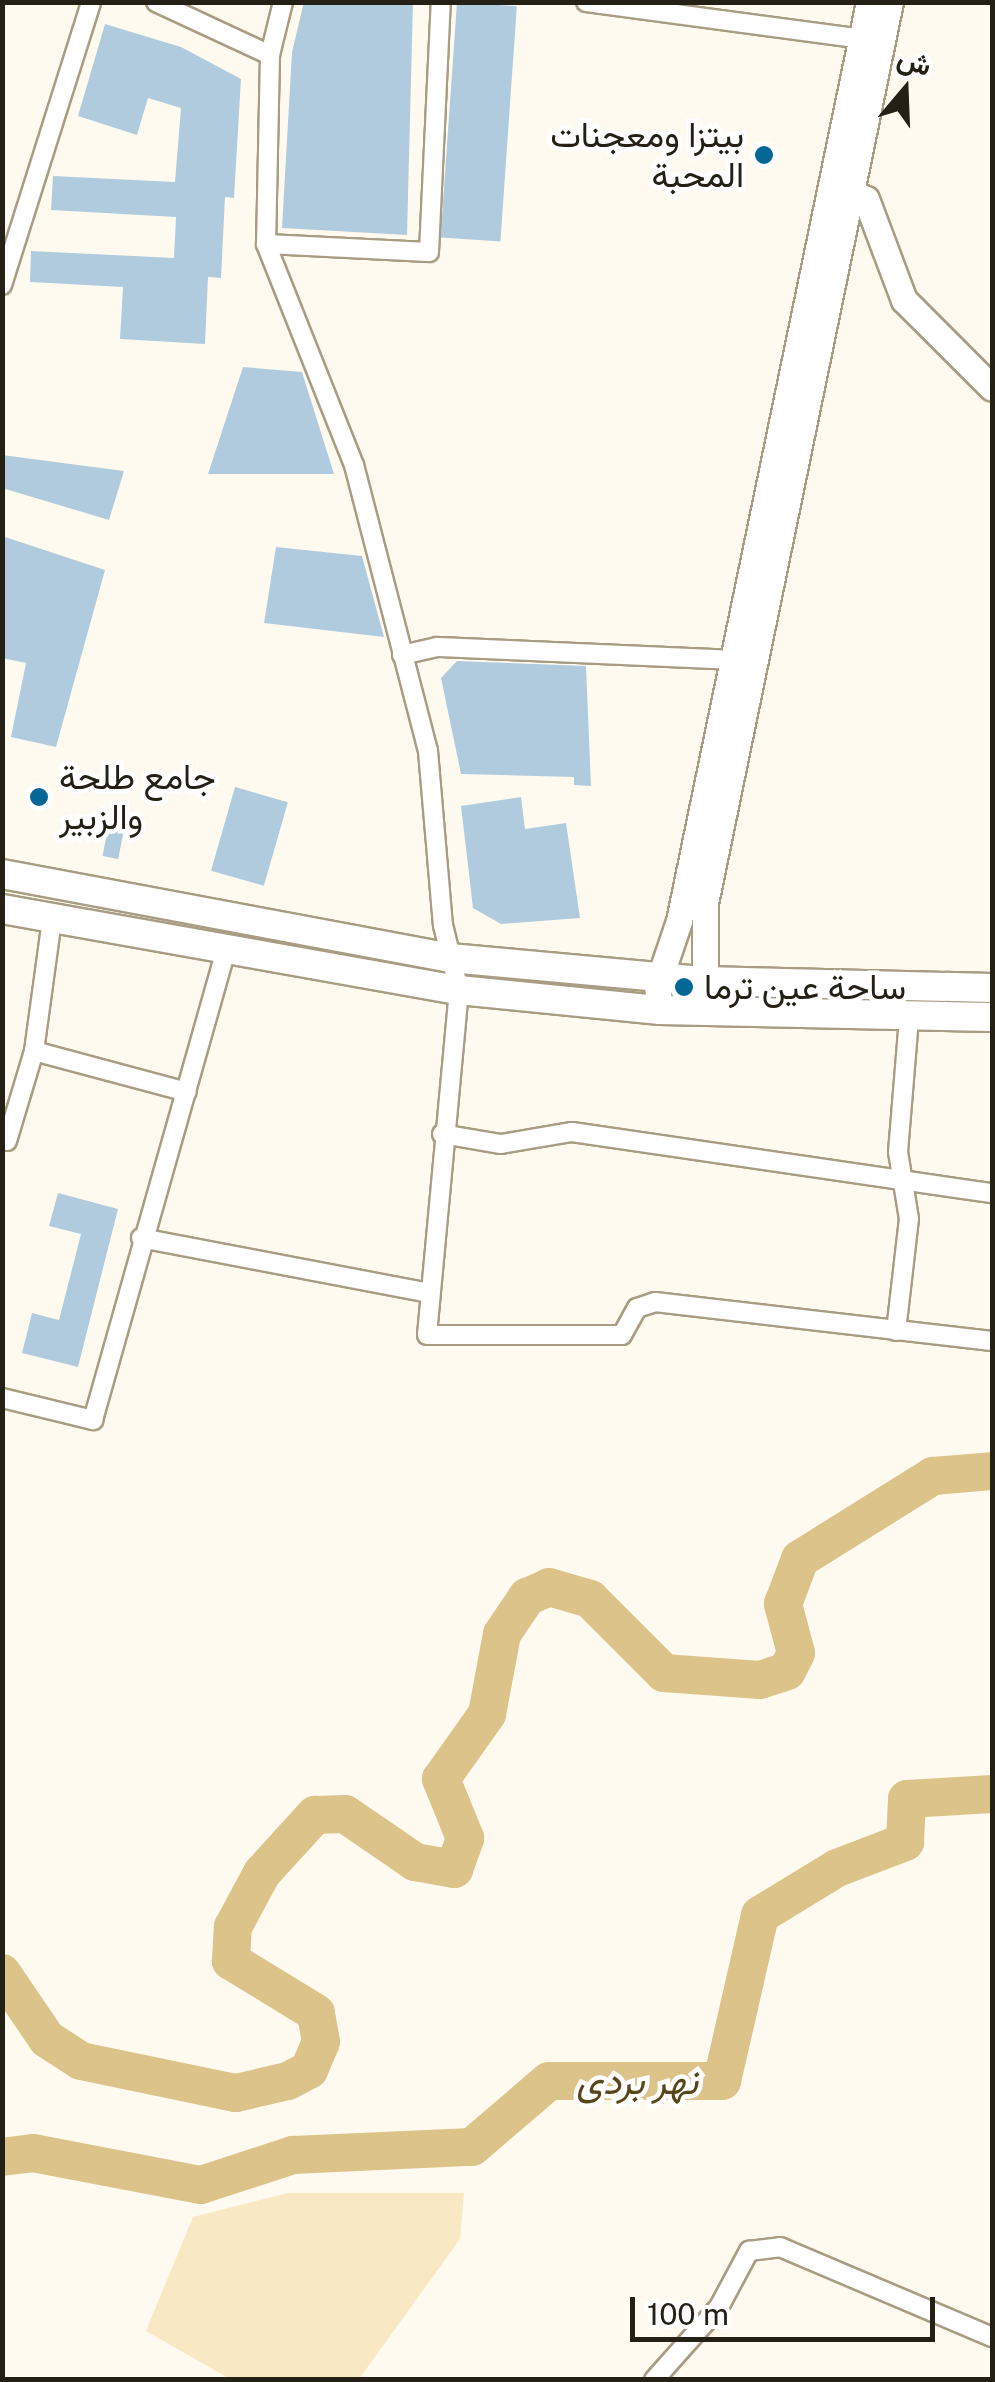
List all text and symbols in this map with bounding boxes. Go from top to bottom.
north arrow [855,40,955,140]
text: ش [894,40,936,82]
place label: بيتزا ومعجنات المحبة [550,114,744,196]
marker: بيتزا ومعجنات المحبة [753,144,775,166]
place label: جامع طلحة والزبير [59,756,216,838]
marker: جامع طلحة والزبير [28,786,50,808]
place label: ساحة عين ترما [704,966,906,1008]
marker: ساحة عين ترما [673,976,695,998]
water label: نهر بردى [576,2058,698,2104]
scale bar [635,2277,940,2339]
text: 100 m [647,2296,729,2332]

